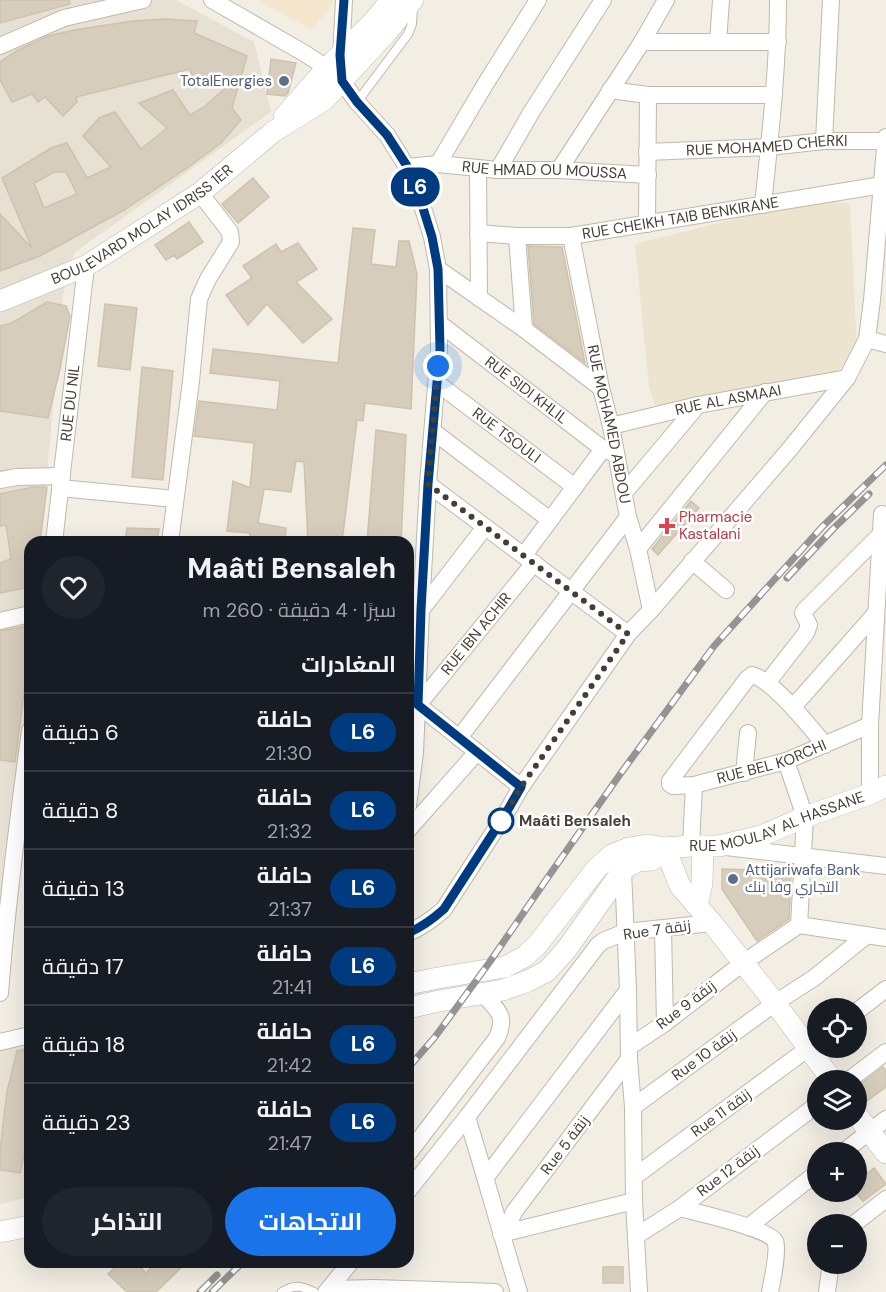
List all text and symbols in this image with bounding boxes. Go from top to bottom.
place label: TotalEnergies [180,71,272,91]
marker: TotalEnergies [277,74,291,88]
street label: RUE MOHAMED CHERKI [686,131,847,160]
street label: RUE HMAD OU MOUSSA [461,156,628,184]
street label: BOULEVARD MOLAY IDRISS 1ER [48,160,237,289]
line badge: L6 [388,168,442,207]
text: L6 [403,173,427,201]
street label: RUE CHEIKH TAIB BENKIRANE [581,192,780,244]
street label: RUE MOHAMED ABDOU [583,343,635,505]
your location [423,351,453,381]
street label: RUE SIDI KHLIL [481,352,572,428]
street label: RUE DU NIL [56,363,85,442]
street label: RUE AL ASMAAI [673,380,783,420]
street label: RUE TSOULI [468,403,545,468]
place label: Pharmacie Kastalani [679,507,752,544]
marker: Pharmacie Kastalani [660,519,674,533]
text: Maâti Bensaleh [187,550,396,587]
button: heart [42,556,105,619]
street label: RUE IBN ACHIR [437,588,516,679]
text: سيرًا · 4 دقيقة · 260 m [203,597,396,623]
text: المغادرات [301,650,396,679]
text: حافلة [257,705,312,734]
text: 6 دقيقة [42,718,119,747]
text: L6 [351,718,375,746]
street label: RUE BEL KORCHI [715,735,829,789]
text: 21:30 [265,740,312,766]
text: حافلة [257,783,312,812]
street label: RUE MOULAY AL HASSANE [689,787,867,856]
text: 8 دقيقة [42,796,118,825]
text: L6 [351,796,375,824]
marker: Maâti Bensaleh [488,808,514,834]
place label: Maâti Bensaleh [519,811,631,831]
text: 21:32 [267,818,312,844]
place label: Attijariwafa Bank التجاري وفا بنك [745,860,861,899]
text: حافلة [257,861,312,890]
marker: Attijariwafa Bank التجاري وفا بنك [726,872,740,886]
text: 13 دقيقة [42,874,125,903]
text: L6 [351,874,375,902]
text: 21:37 [268,896,312,922]
street label: Rue 7 زنقة [622,915,692,945]
text: حافلة [257,939,312,968]
text: 17 دقيقة [42,952,124,981]
text: L6 [351,952,375,980]
text: 21:41 [272,974,312,1000]
street label: Rue 9 زنقة [652,976,720,1034]
map controls [807,998,867,1274]
button: locate [807,998,867,1058]
text: حافلة [257,1017,312,1046]
street label: Rue 10 زنقة [668,1025,740,1085]
text: 18 دقيقة [42,1030,125,1059]
text: L6 [351,1030,375,1058]
text: 21:42 [267,1052,312,1078]
button: layers [807,1070,867,1130]
street label: Rue 11 زنقة [687,1084,755,1142]
text: حافلة [257,1095,312,1124]
text: 23 دقيقة [42,1108,131,1137]
text: L6 [351,1108,375,1136]
street label: Rue 5 زنقة [536,1111,594,1179]
text: 21:47 [267,1130,312,1156]
street label: Rue 12 زنقة [693,1141,763,1201]
button: + [807,1142,867,1202]
button: التذاكر [42,1187,213,1256]
button: الاتجاهات [225,1187,396,1256]
button: − [807,1214,867,1274]

